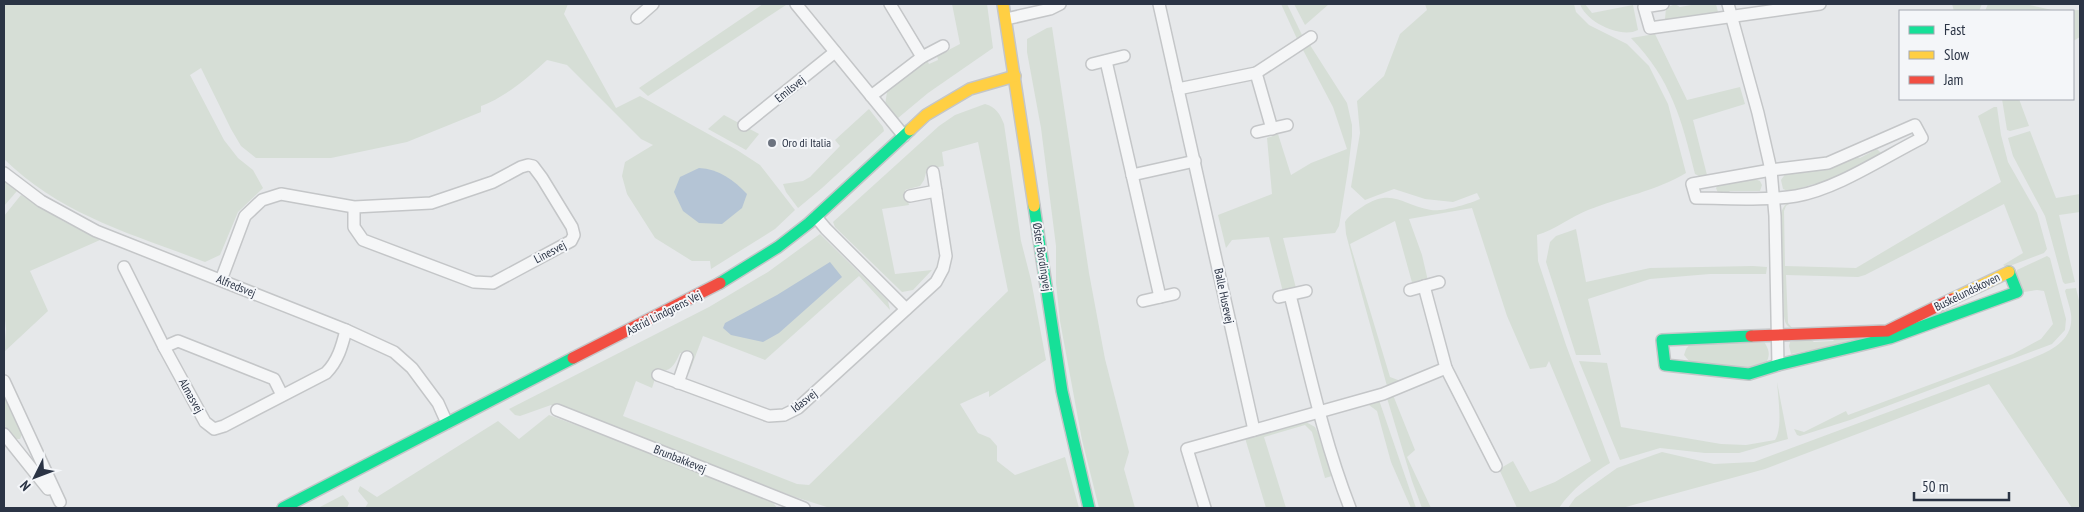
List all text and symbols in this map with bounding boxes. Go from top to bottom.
legend [1899,10,2074,100]
text: Fast [1944,20,1965,39]
text: Slow [1944,45,1969,64]
text: Jam [1943,70,1963,89]
street label: Emilsvej [772,72,808,105]
place label: Oro di Italia [782,135,831,150]
marker: Oro di Italia [766,137,778,149]
street label: Øster Bordingvej [1030,222,1055,292]
street label: Linesvej [531,237,568,266]
street label: Balle Husevej [1211,267,1238,325]
street label: Buskelundskoven [1931,269,2002,314]
street label: Alfredsvej [214,271,258,300]
street label: Astrid Lindgrens Vej [624,287,704,338]
street label: Almasvej [176,376,207,416]
street label: Idasvej [788,386,820,415]
street label: Brunbakkevej [652,441,709,476]
north arrow [10,452,60,502]
scale bar [1914,470,2009,502]
text: N [16,477,35,495]
text: 50 m [1922,477,1948,496]

